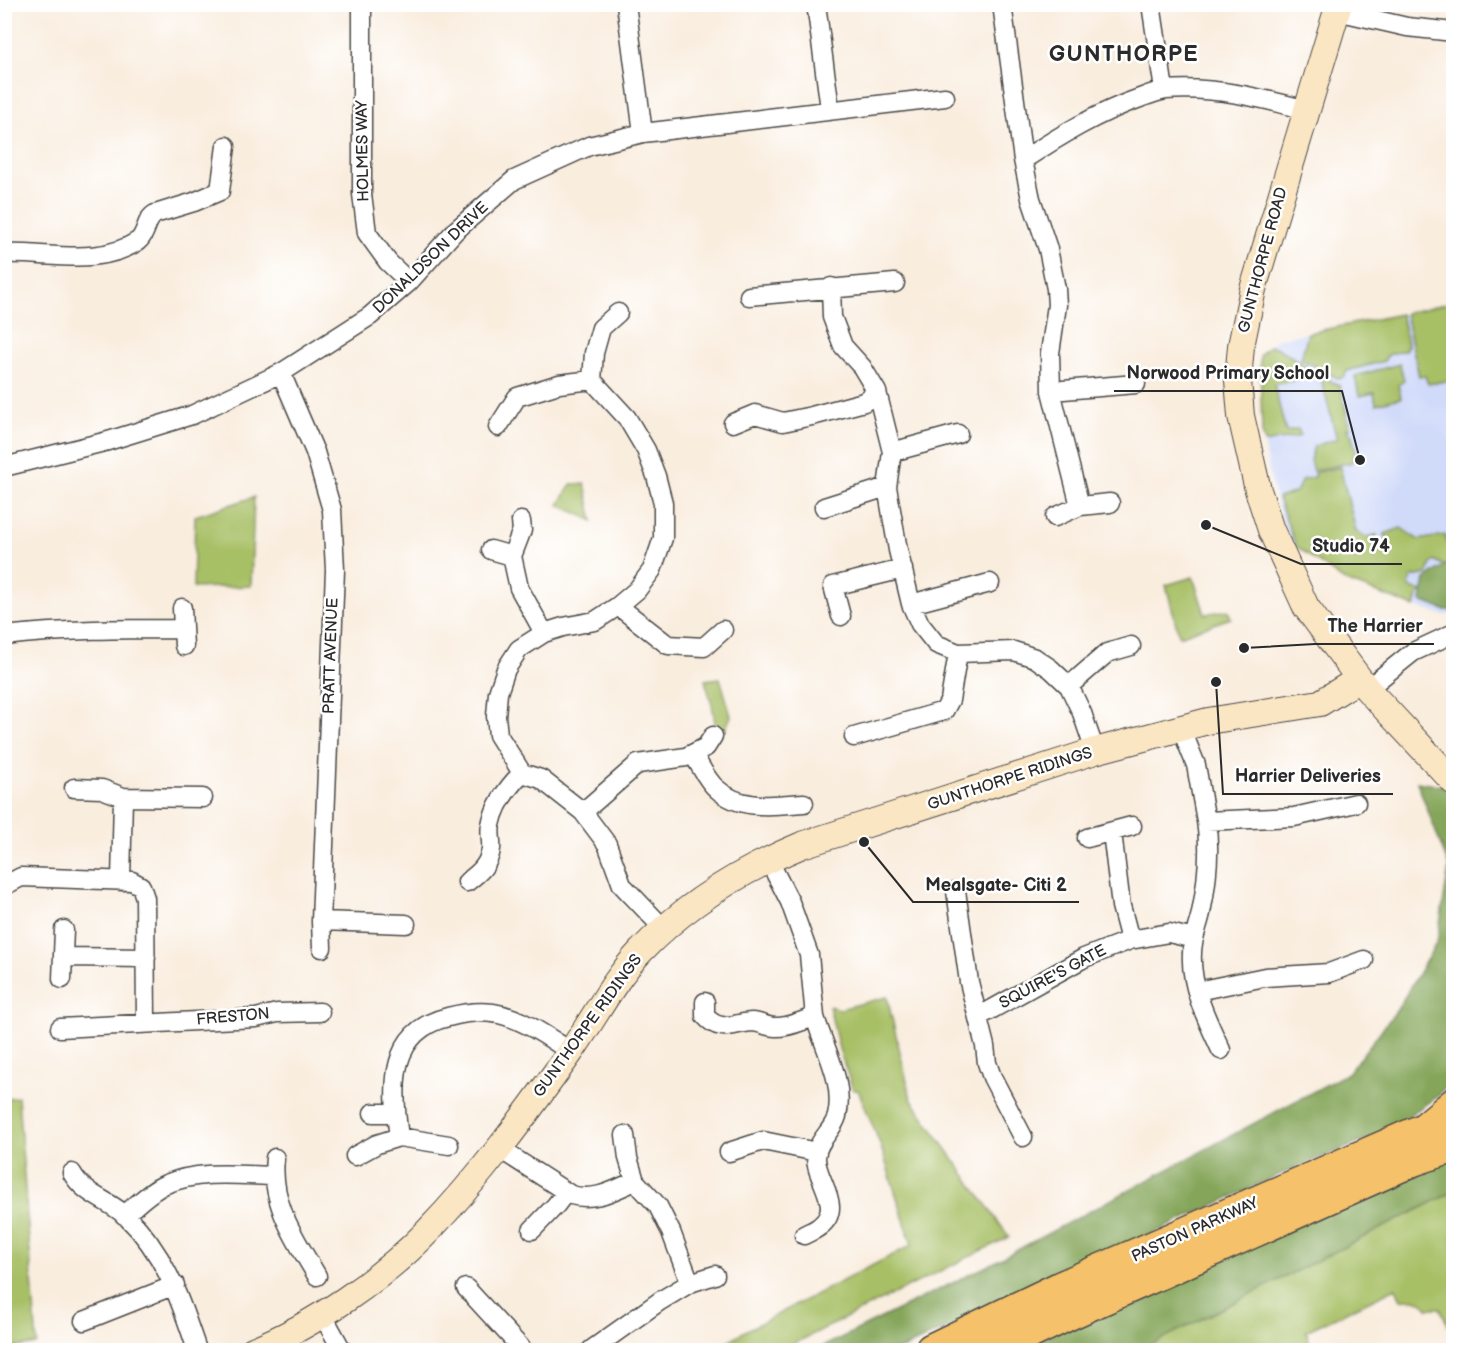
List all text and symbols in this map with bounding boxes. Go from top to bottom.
district label: GUNTHORPE [1049,41,1199,68]
street label: HOLMES WAY [353,99,373,202]
street label: GUNTHORPE ROAD [1234,185,1292,335]
street label: DONALDSON DRIVE [369,198,493,318]
callout: Norwood Primary School [1114,355,1342,391]
text: Norwood Primary School [1127,363,1329,384]
callout: Studio 74 [1301,528,1402,564]
text: Studio 74 [1312,536,1390,557]
street label: PRATT AVENUE [319,598,343,714]
callout: The Harrier [1315,608,1434,644]
text: The Harrier [1327,616,1423,637]
street label: GUNTHORPE RIDINGS [925,743,1095,815]
callout: Harrier Deliveries [1223,758,1393,794]
text: Harrier Deliveries [1235,766,1381,787]
callout: Mealsgate- Citi 2 [913,866,1079,902]
text: Mealsgate- Citi 2 [925,875,1067,896]
street label: SQUIRE'S GATE [996,941,1110,1013]
street label: GUNTHORPE RIDINGS [530,951,646,1101]
street label: FRESTON [195,1004,271,1030]
street label: PASTON PARKWAY [1129,1193,1262,1266]

